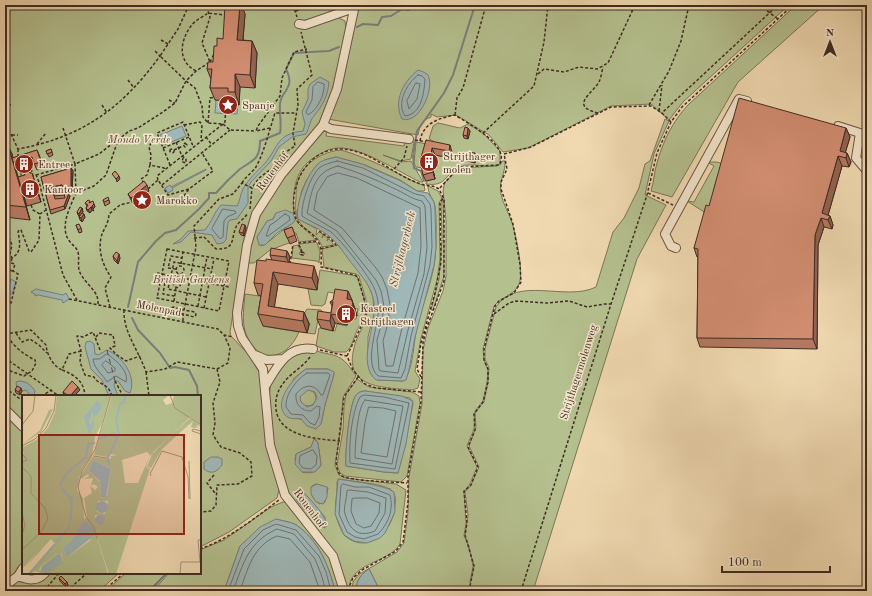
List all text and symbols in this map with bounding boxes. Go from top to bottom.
north arrow [810,22,850,62]
text: N [826,28,835,39]
place icon: Spanje [217,94,239,116]
place label: Spanje [242,101,274,112]
park label: Mondo Verde [106,135,171,146]
street label: Rouenhof [255,150,291,193]
building icon: Strijthager molen [418,151,440,173]
place label: Strijthager molen [443,152,496,176]
building icon: Entree [13,153,35,175]
place label: Entree [38,160,70,171]
building icon: Kantoor [19,178,41,200]
place label: Kantoor [44,185,83,196]
place icon: Marokko [131,189,153,211]
place label: Marokko [156,196,198,207]
water label: Strijthagerbeek [388,210,418,289]
park label: British Gardens [152,275,230,286]
street label: Molenpad [135,300,182,319]
building icon: Kasteel Strijthagen [335,303,357,325]
place label: Kasteel Strijthagen [360,304,414,328]
street label: Strijthagermolenweg [559,323,600,422]
inset map [22,395,201,574]
street label: Rouenhof [291,488,327,531]
scale bar [722,548,830,574]
text: 100 m [728,557,762,569]

